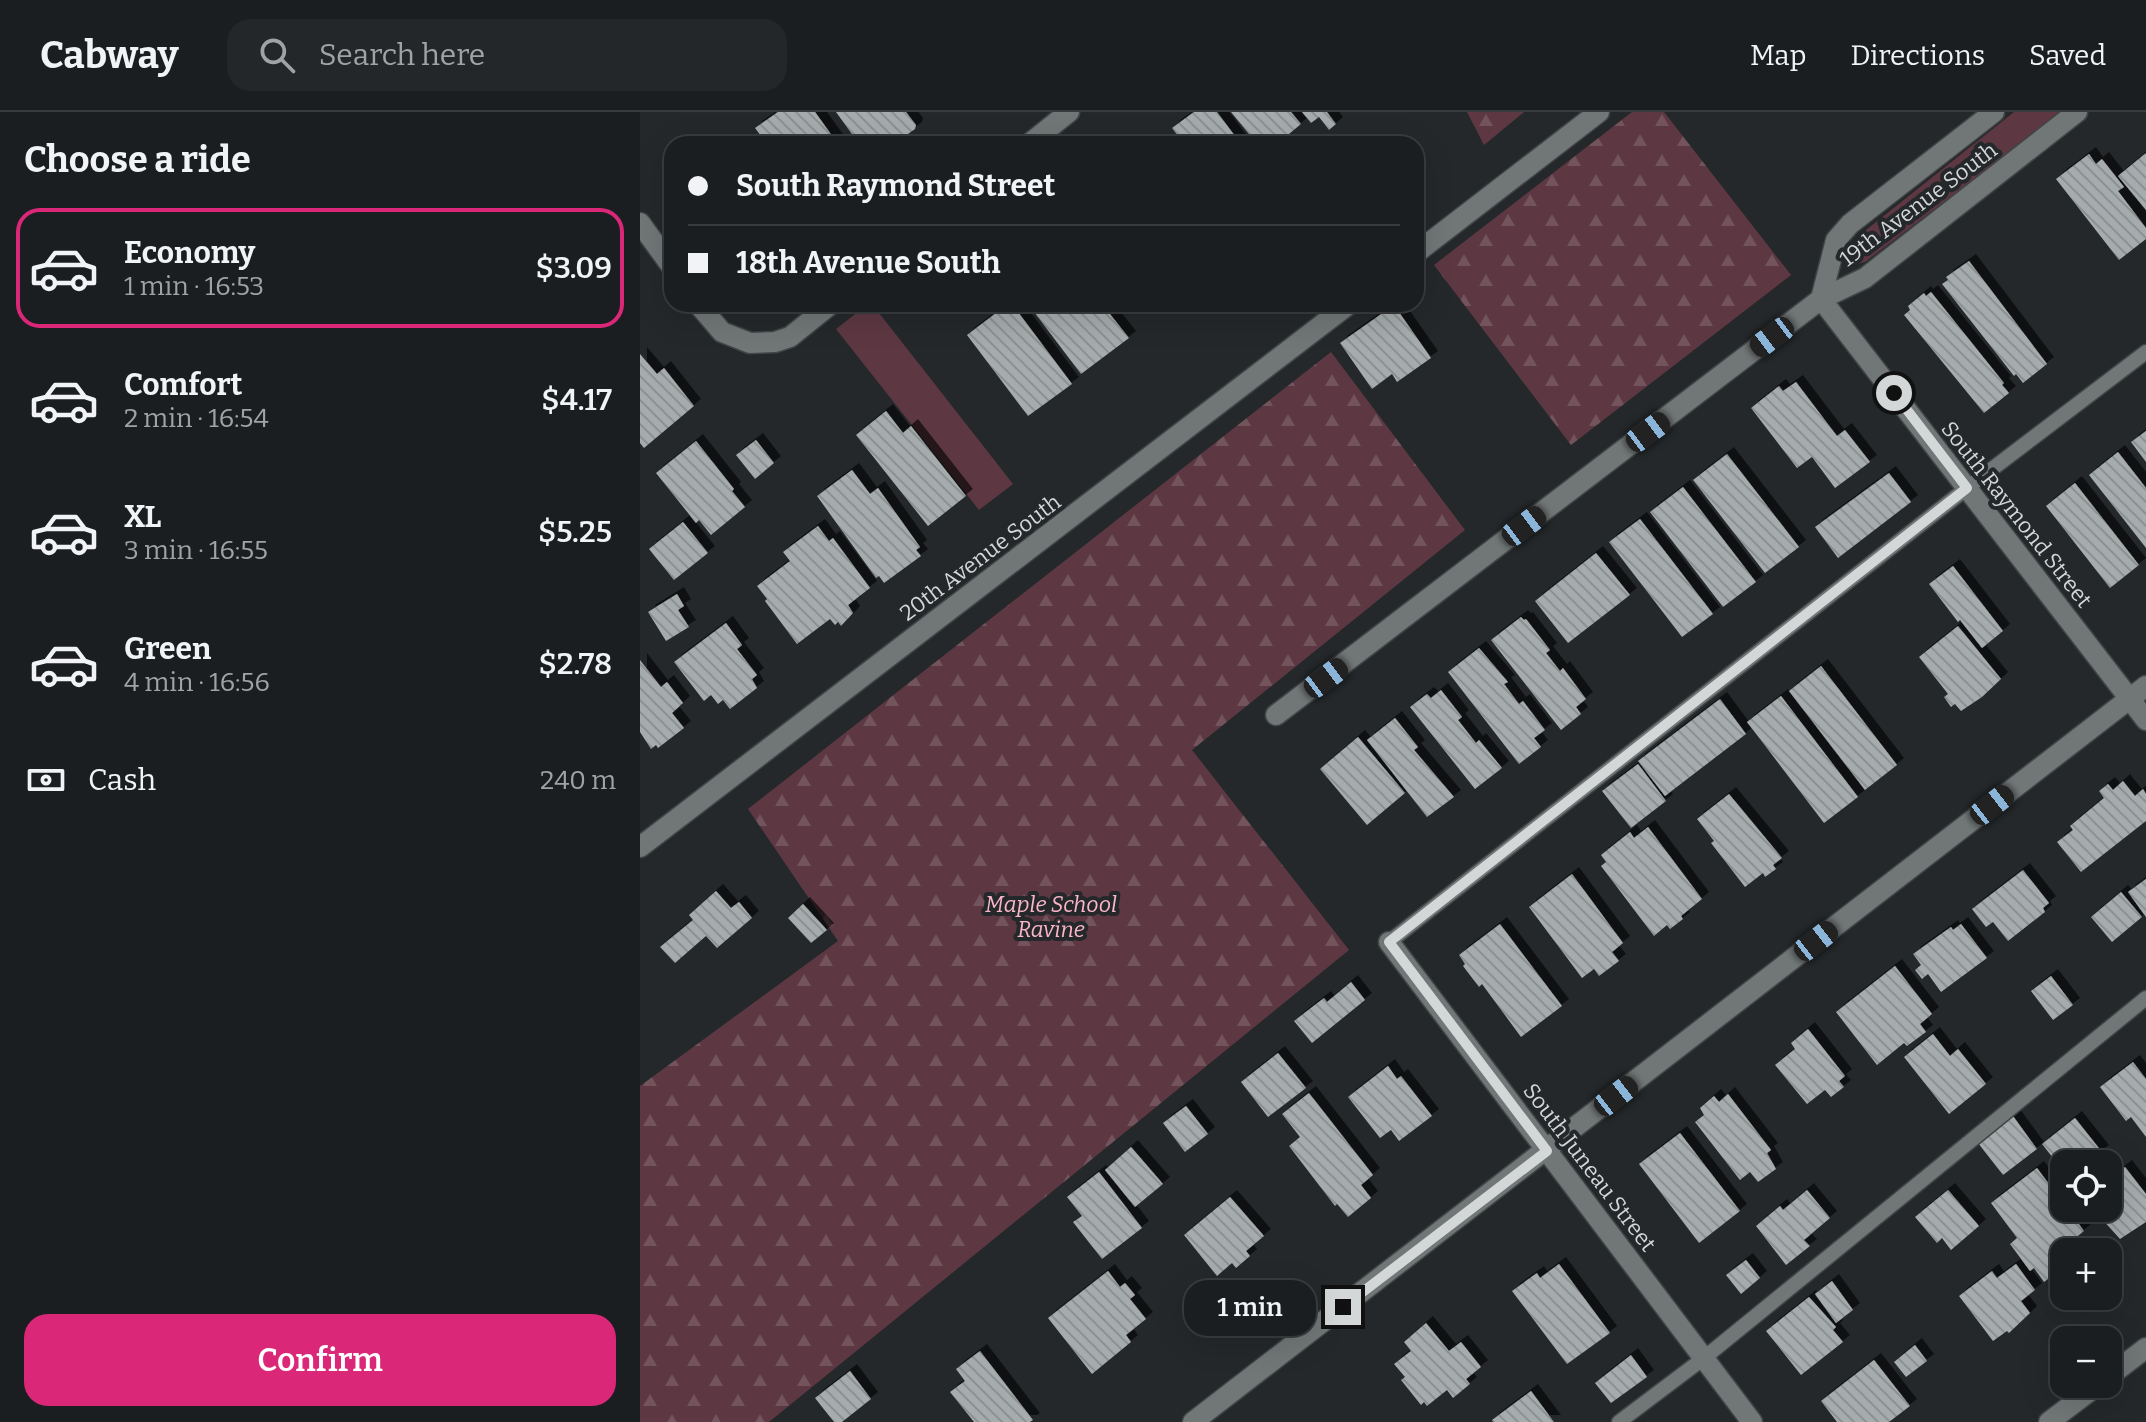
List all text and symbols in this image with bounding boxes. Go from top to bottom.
search box [227,19,787,91]
text: Cabway [40,32,179,78]
icon: search [255,33,299,77]
text: Search here [319,37,485,73]
text: Map [1750,39,1806,72]
text: Directions [1850,39,1985,72]
text: Saved [2029,39,2106,72]
street label: 19th Avenue South [1834,136,2003,272]
text: Choose a ride [24,138,251,182]
text: South Raymond Street [736,168,1055,204]
icon: car [28,232,100,304]
text: Economy [124,235,255,271]
text: 18th Avenue South [736,245,1001,281]
text: $3.09 [536,250,612,286]
text: 1 min · 16:53 [124,271,264,302]
car [1746,313,1798,361]
icon: car [28,364,100,436]
text: Comfort [124,367,242,403]
route start [1876,375,1912,411]
text: $4.17 [541,382,612,418]
text: 2 min · 16:54 [124,403,269,434]
car [1622,408,1674,456]
street label: South Raymond Street [1935,416,2098,613]
street label: 20th Avenue South [895,488,1066,627]
icon: car [28,496,100,568]
text: XL [124,499,161,535]
car [1498,502,1550,550]
text: $5.25 [538,514,612,550]
text: 3 min · 16:55 [124,535,268,566]
icon: car [28,628,100,700]
text: Green [124,631,211,667]
text: $2.78 [538,646,612,682]
car [1300,654,1352,702]
text: 4 min · 16:56 [124,667,270,698]
icon: cash [24,758,68,802]
text: Cash [88,762,156,798]
text: 240 m [540,765,616,796]
car [1966,781,2018,829]
park label: Maple School Ravine [985,891,1117,943]
car [1790,917,1842,965]
car [1590,1072,1642,1120]
street label: South Juneau Street [1517,1078,1662,1257]
map controls [2050,1150,2122,1398]
button: locate [2050,1150,2122,1222]
button: + [2050,1238,2122,1310]
callout: 1 min [1183,1279,1315,1335]
route end [1325,1289,1361,1325]
text: 1 min [1217,1292,1283,1323]
button: Confirm [24,1314,616,1406]
button: − [2050,1326,2122,1398]

